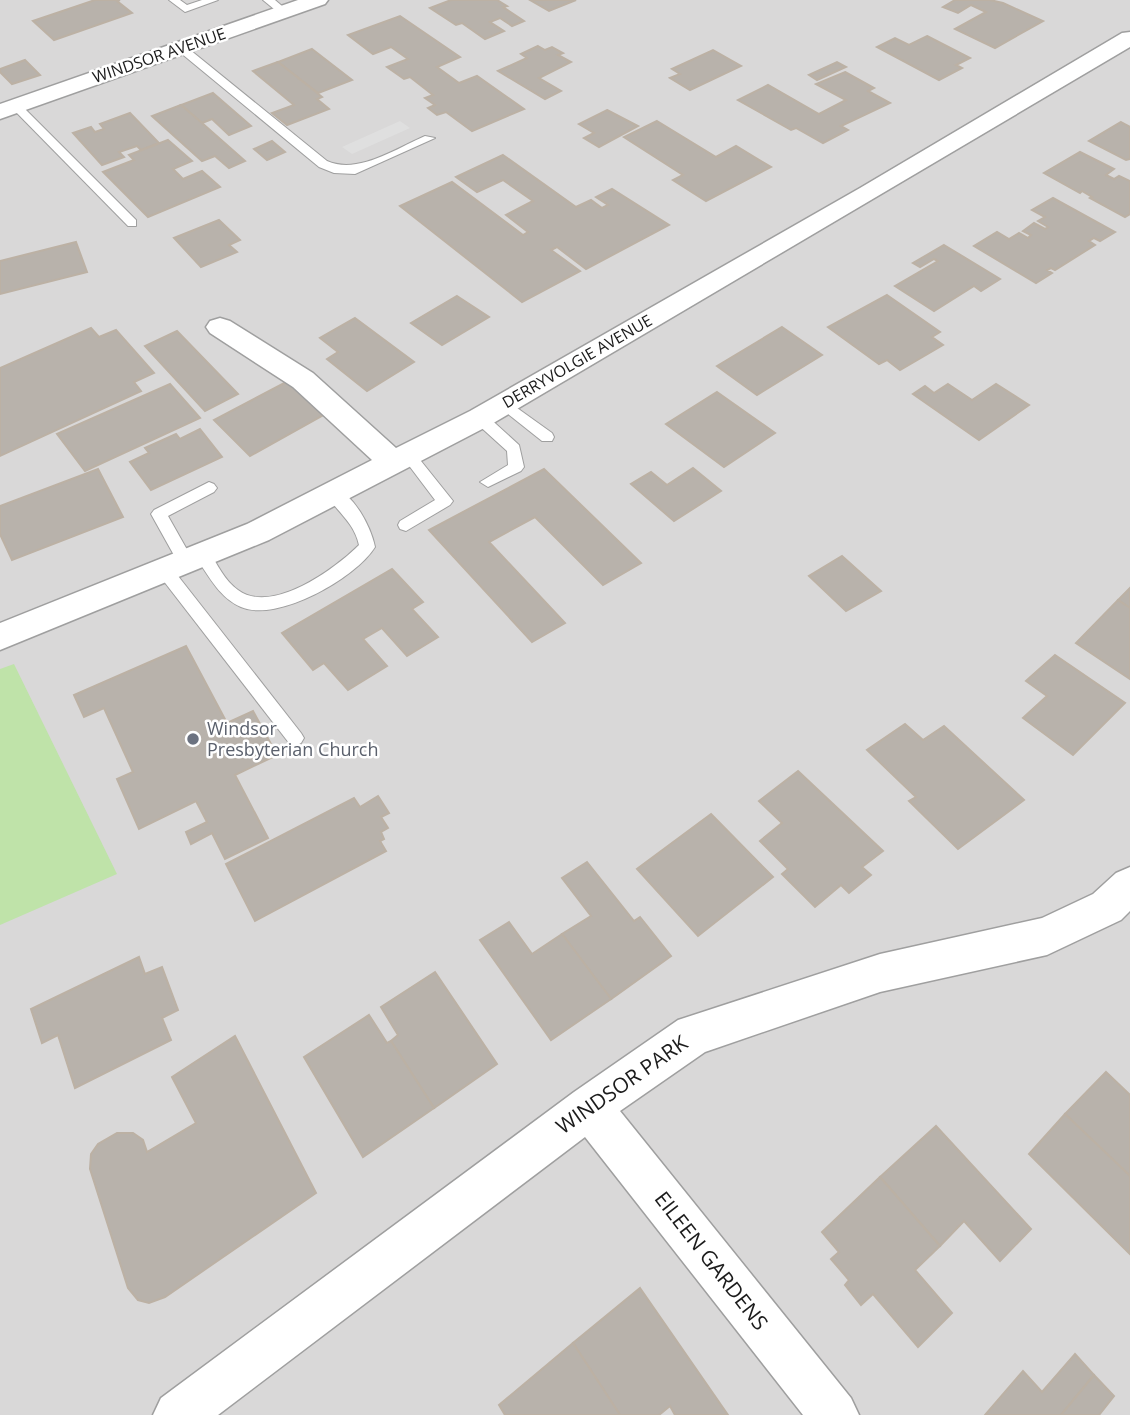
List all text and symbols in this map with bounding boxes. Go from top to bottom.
street label: WINDSOR AVENUE [90,22,228,88]
street label: DERRYVOLGIE AVENUE [498,309,656,413]
place label: Windsor Presbyterian Church [207,716,378,761]
marker: Windsor Presbyterian Church [185,731,201,747]
street label: WINDSOR PARK [550,1028,693,1140]
street label: EILEEN GARDENS [649,1185,775,1336]

